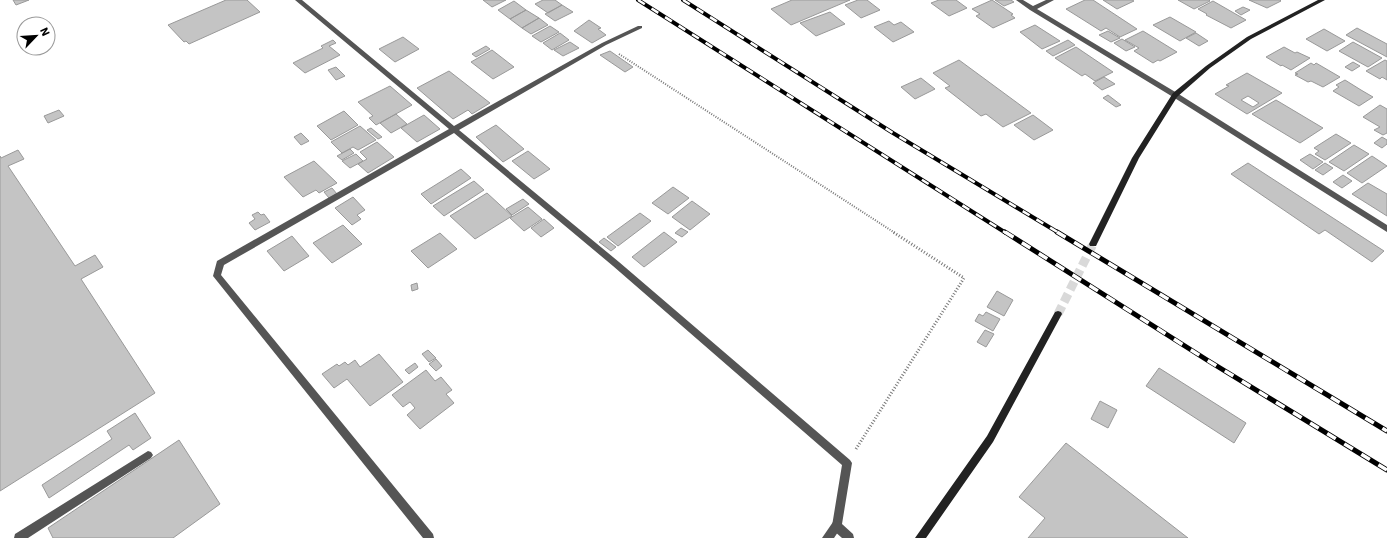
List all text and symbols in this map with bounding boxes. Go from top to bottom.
north arrow [16,16,56,56]
text: N [37,25,53,38]

